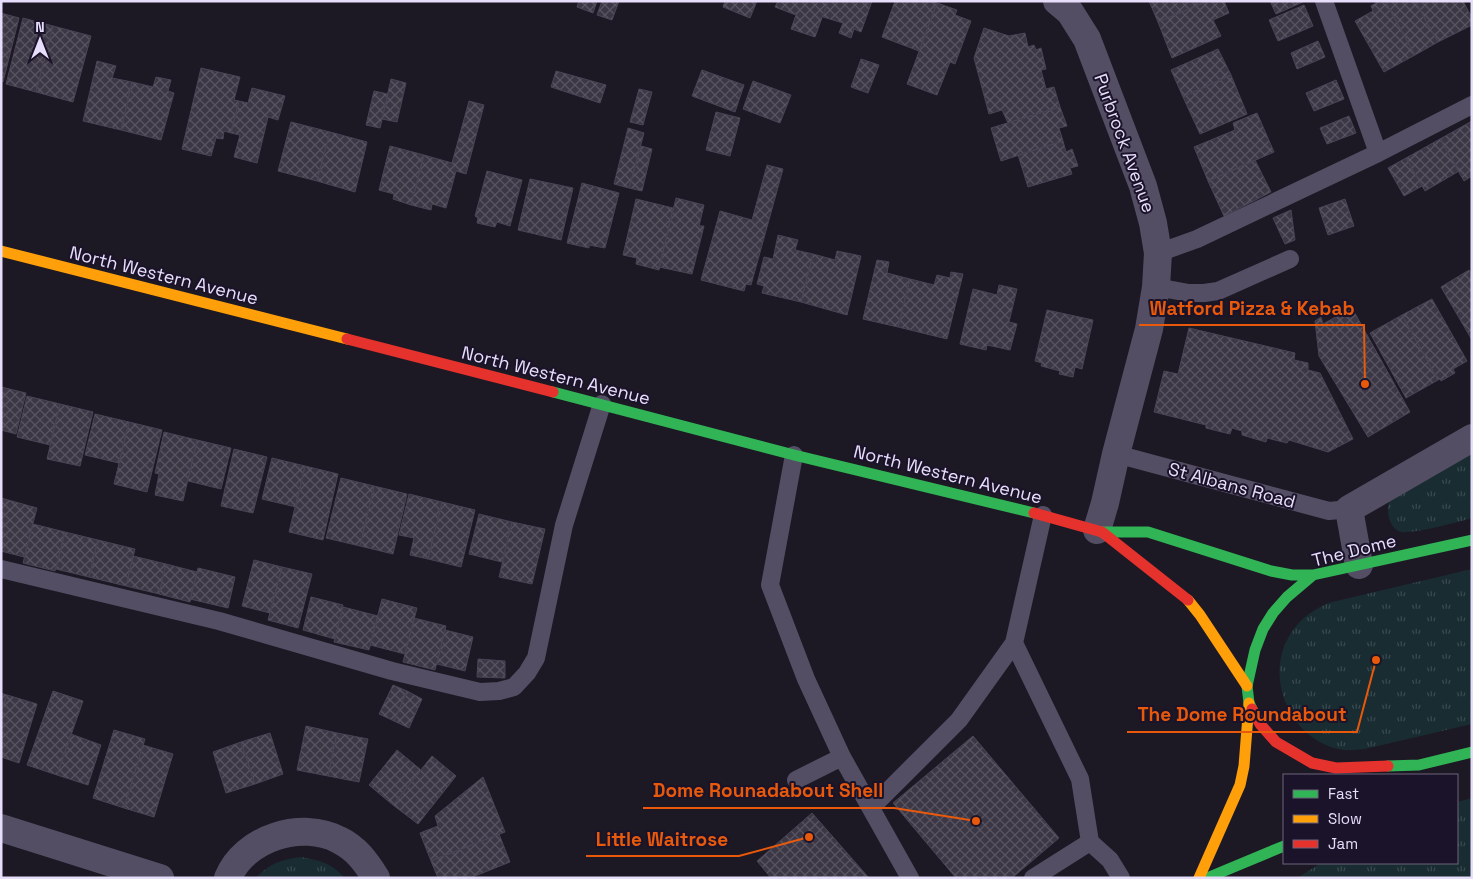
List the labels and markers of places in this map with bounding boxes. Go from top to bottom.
callout: Watford Pizza & Kebab [1139,291,1364,325]
callout: The Dome Roundabout [1127,698,1357,732]
callout: Dome Rounadabout Shell [643,774,894,808]
callout: Little Waitrose [586,822,739,856]

